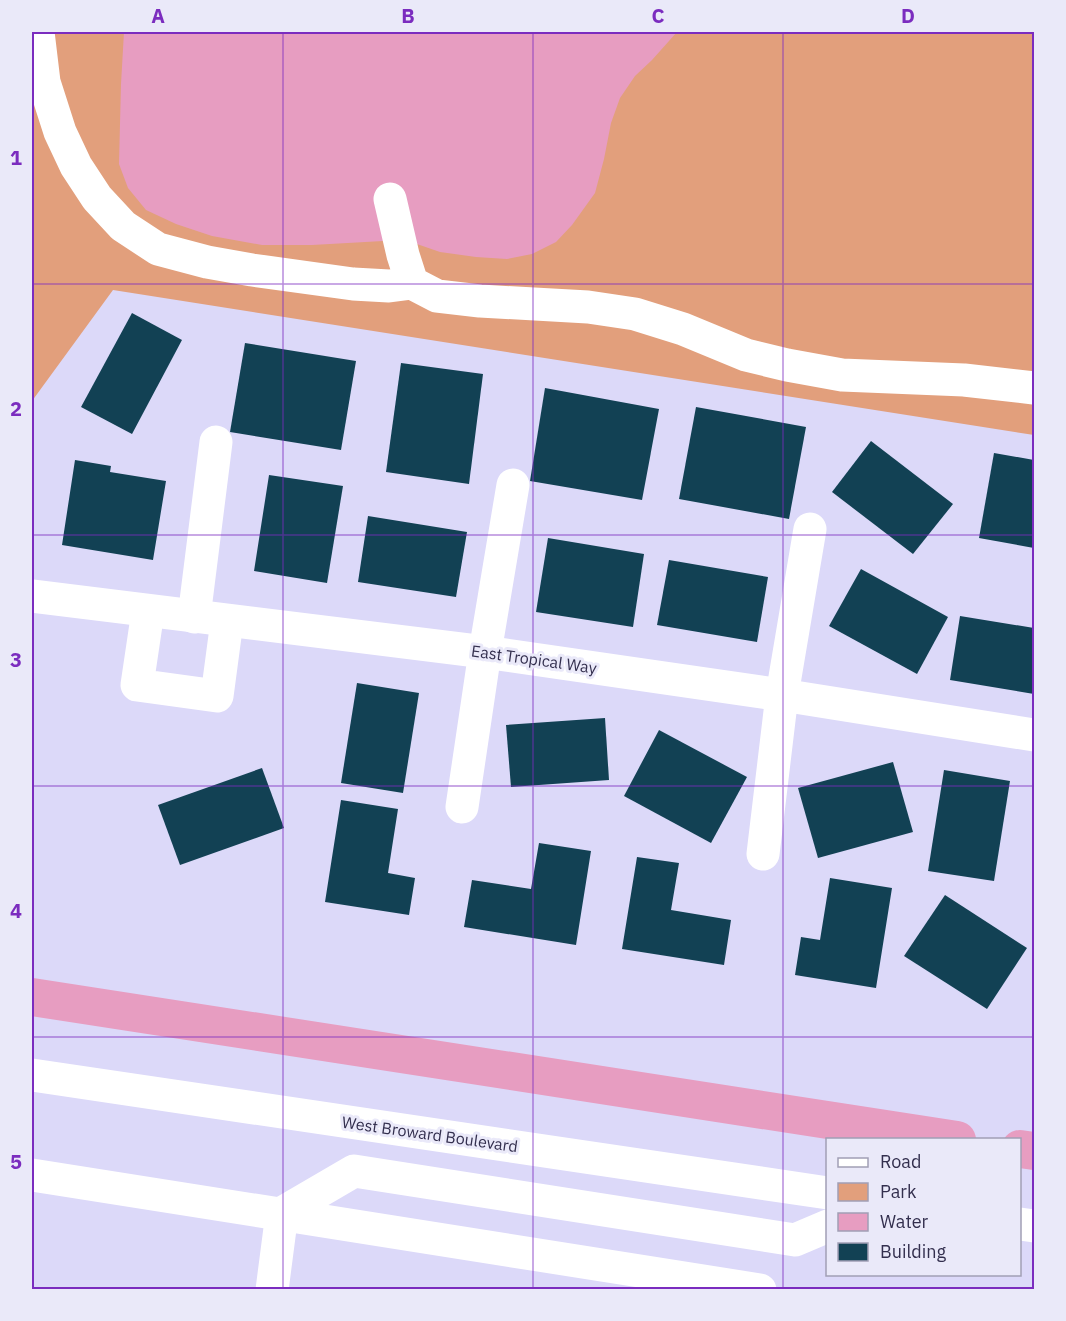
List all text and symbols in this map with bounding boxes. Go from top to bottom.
text: A [151,2,165,29]
text: B [401,2,415,29]
text: C [651,2,665,29]
text: D [901,2,915,29]
text: 1 [10,144,22,171]
text: 2 [10,395,22,422]
street label: East Tropical Way [470,640,598,678]
text: 3 [10,646,22,673]
text: 4 [10,897,22,924]
street label: West Broward Boulevard [341,1112,519,1156]
legend [826,1138,1021,1276]
text: 5 [10,1148,22,1175]
text: Road [880,1150,921,1173]
text: Park [880,1180,917,1203]
text: Water [880,1210,929,1233]
text: Building [880,1240,947,1263]

